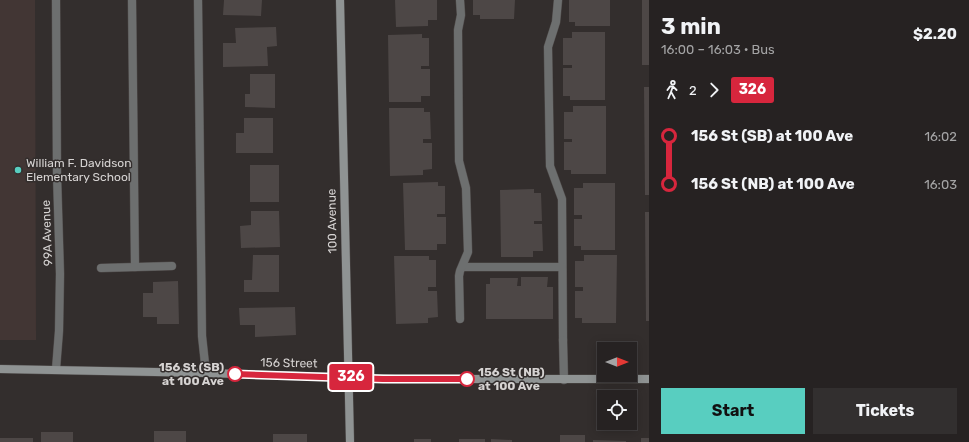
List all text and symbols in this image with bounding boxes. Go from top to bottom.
text: 3 min [661,13,721,40]
text: $2.20 [913,25,957,43]
text: 16:00 – 16:03 · Bus [661,42,775,57]
icon: walk [661,79,683,101]
icon: forward [703,79,725,101]
text: 326 [739,81,766,98]
text: 2 [689,83,697,98]
text: 156 St (SB) at 100 Ave [691,127,853,145]
text: 16:02 [924,129,957,144]
place label: William F. Davidson Elementary School [26,156,132,184]
marker: William F. Davidson Elementary School [13,165,23,175]
text: 156 St (NB) at 100 Ave [691,175,855,193]
text: 16:03 [924,177,957,192]
street label: 100 Avenue [324,188,340,254]
street label: 99A Avenue [39,199,55,266]
north arrow [597,342,637,382]
map controls [597,342,637,430]
street label: 156 Street [260,356,318,371]
place label: 156 St (SB) at 100 Ave [159,360,224,388]
line badge: 326 [328,364,374,390]
place label: 156 St (NB) at 100 Ave [478,365,545,393]
marker: 156 St (SB) at 100 Ave [227,366,243,382]
text: 326 [337,368,365,385]
marker: 156 St (NB) at 100 Ave [459,371,475,387]
button: Start [661,388,805,434]
button: Tickets [813,388,957,434]
button: locate [597,390,637,430]

